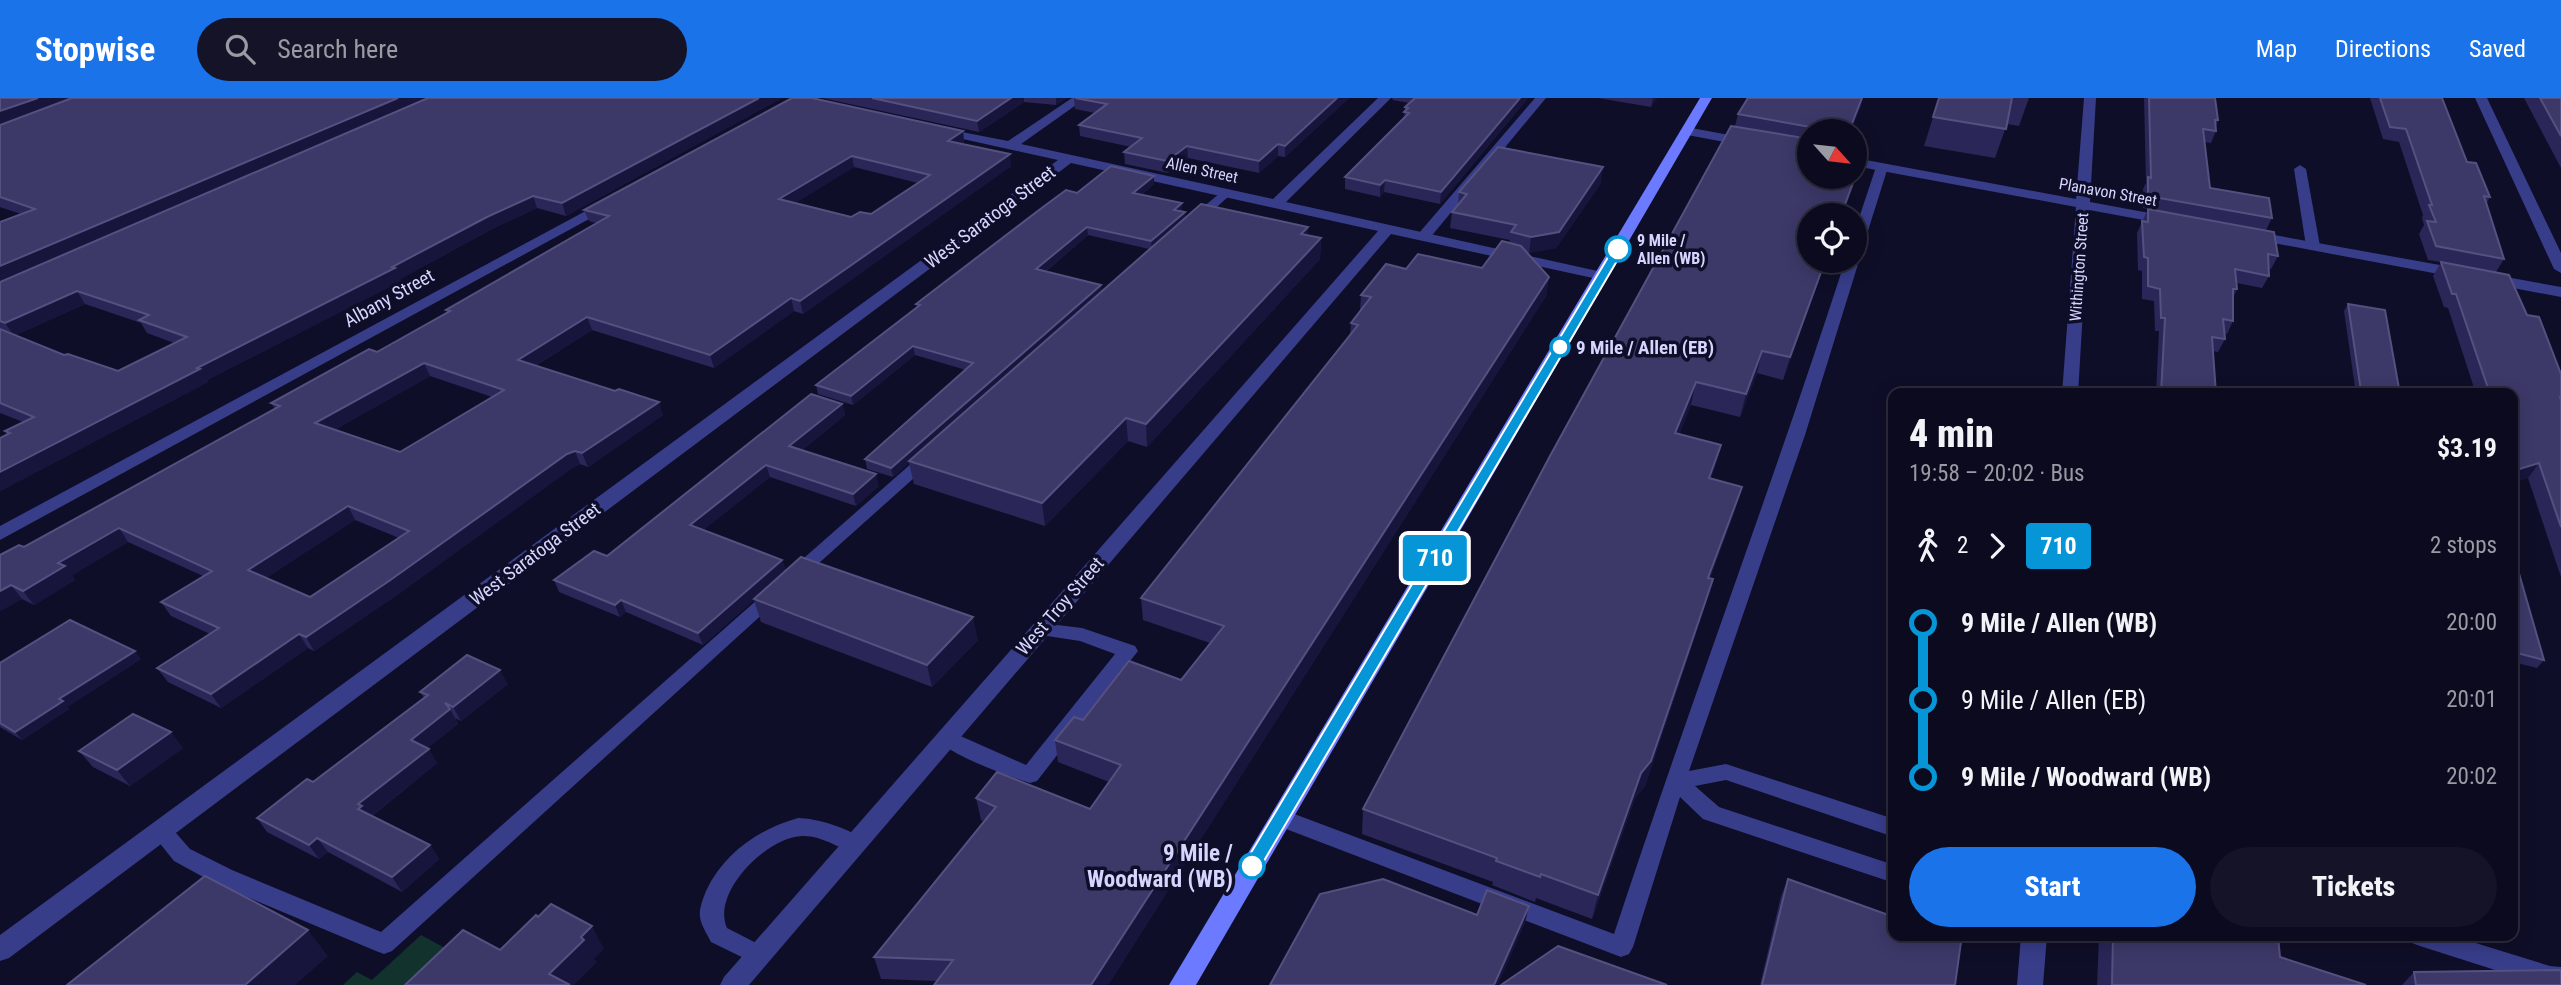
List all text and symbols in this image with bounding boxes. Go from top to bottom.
search box [197,18,687,81]
text: Stopwise [35,30,155,69]
icon: search [221,30,259,68]
text: Search here [277,34,398,64]
text: Map [2256,35,2297,63]
text: Directions [2335,35,2431,63]
text: Saved [2469,35,2526,63]
north arrow [1797,119,1867,189]
map controls [1797,119,1867,273]
street label: Allen Street [1164,153,1240,187]
street label: West Saratoga Street [920,160,1060,274]
street label: Planavon Street [2058,174,2159,210]
button: locate [1797,203,1867,273]
street label: Withington Street [2066,212,2092,322]
place label: 9 Mile / Allen (WB) [1637,231,1705,268]
marker: 9 Mile / Allen (WB) [1605,236,1631,262]
street label: Albany Street [340,264,438,332]
place label: 9 Mile / Allen (EB) [1576,336,1714,359]
marker: 9 Mile / Allen (EB) [1550,337,1570,357]
text: 4 min [1909,412,1994,456]
text: $3.19 [2437,433,2497,463]
text: 19:58 – 20:02 · Bus [1909,460,2085,487]
street label: West Saratoga Street [465,497,605,611]
icon: walk [1909,527,1947,565]
icon: forward [1978,527,2016,565]
text: 2 [1957,532,1968,559]
text: 710 [2040,532,2077,560]
text: 2 stops [2430,532,2497,559]
line badge: 710 [1395,535,1475,581]
text: 710 [1417,544,1453,572]
street label: West Troy Street [1011,552,1109,660]
text: 9 Mile / Allen (WB) [1961,608,2157,638]
text: 20:00 [2446,609,2497,636]
text: 9 Mile / Allen (EB) [1961,685,2146,715]
text: 20:01 [2446,686,2497,713]
text: 9 Mile / Woodward (WB) [1961,762,2211,792]
text: 20:02 [2446,763,2497,790]
place label: 9 Mile / Woodward (WB) [1087,840,1233,893]
button: Start [1909,847,2196,927]
button: Tickets [2210,847,2497,927]
marker: 9 Mile / Woodward (WB) [1239,853,1265,879]

